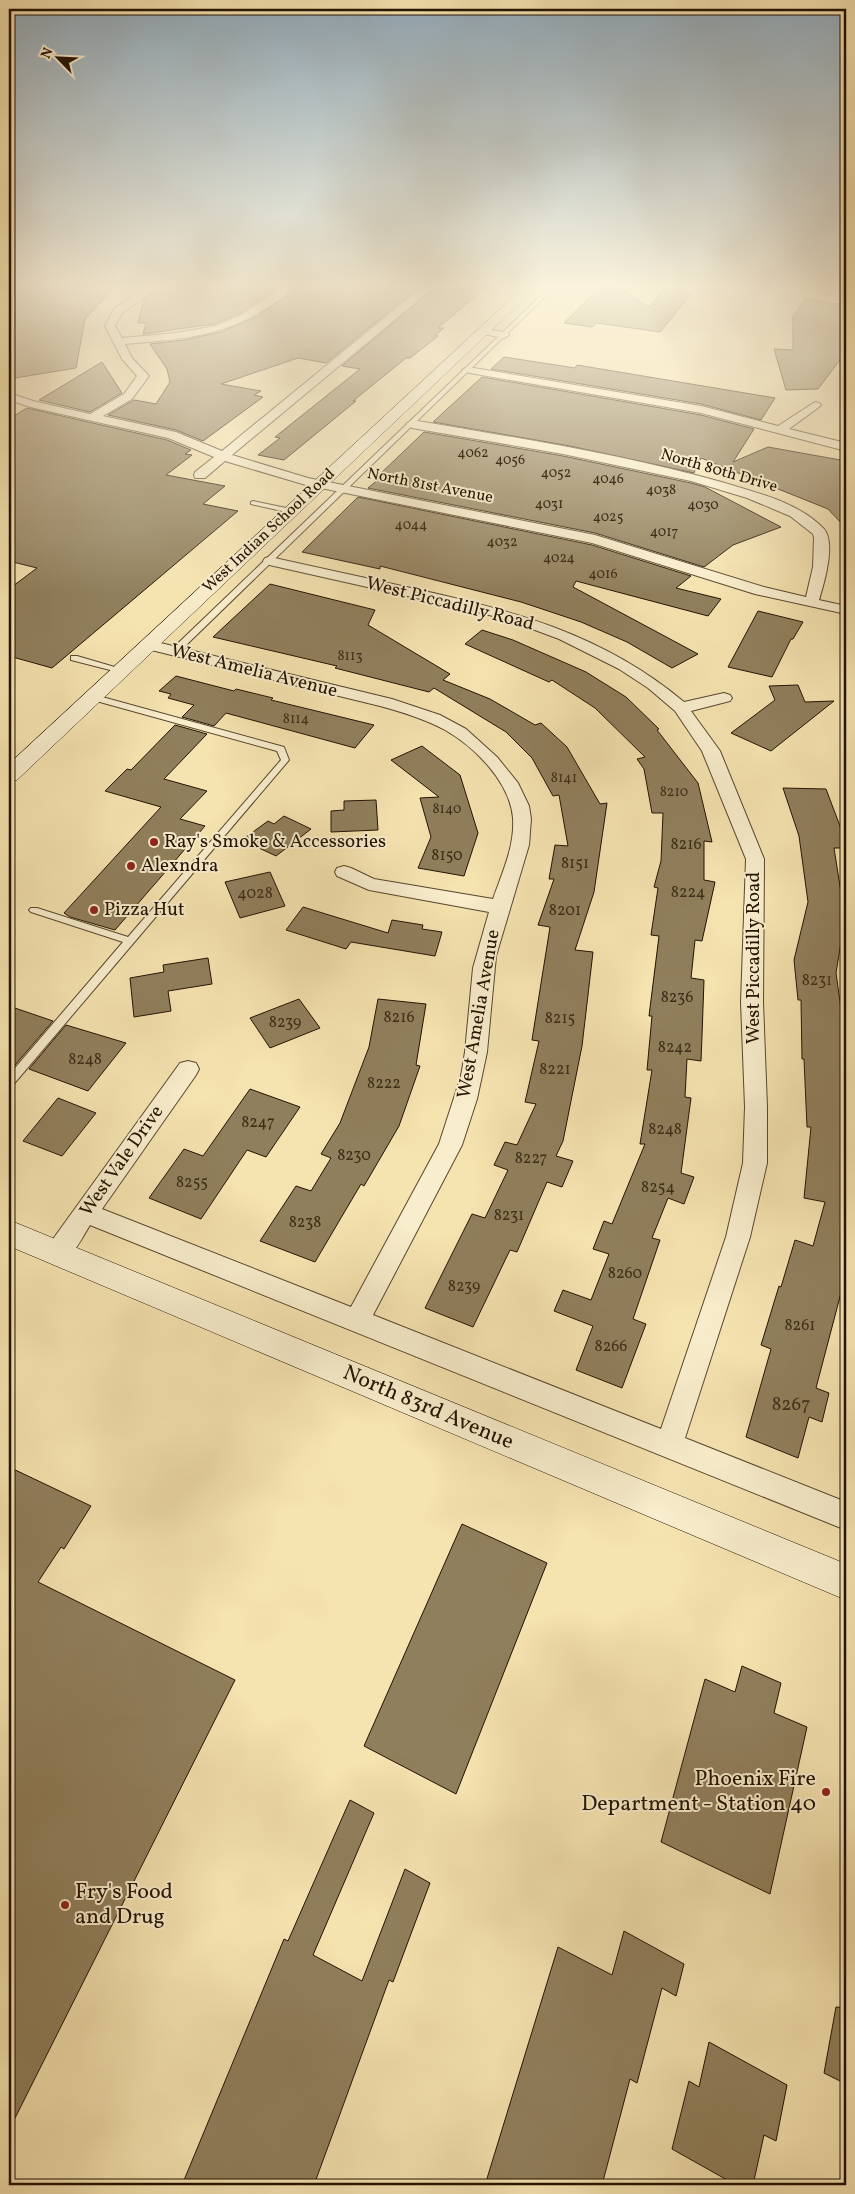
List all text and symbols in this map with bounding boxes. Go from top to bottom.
north arrow [32,32,82,82]
text: N [37,45,58,62]
house number: 4062 [457,444,489,463]
street label: North 80th Drive [658,444,780,498]
house number: 4056 [495,451,525,470]
street label: North 81st Avenue [365,463,495,509]
street label: West Indian School Road [198,464,340,598]
house number: 4052 [541,464,571,483]
house number: 4046 [592,470,624,489]
house number: 4038 [646,481,676,500]
house number: 4031 [535,495,563,514]
house number: 4030 [687,496,719,515]
house number: 4025 [593,508,623,527]
house number: 4044 [395,516,427,535]
house number: 4017 [650,523,679,542]
house number: 4032 [487,533,517,552]
house number: 4024 [543,549,575,568]
house number: 4016 [588,565,618,584]
street label: West Piccadilly Road [363,571,537,637]
street label: West Amelia Avenue [168,638,340,704]
house number: 8113 [337,647,363,666]
house number: 8114 [283,710,309,729]
house number: 8141 [551,769,577,788]
house number: 8210 [660,783,688,802]
house number: 8140 [432,800,462,819]
place label: Ray's Smoke & Accessories [164,829,386,855]
house number: 8216 [670,834,702,856]
marker: Ray's Smoke & Accessories [148,836,160,848]
house number: 8150 [431,845,463,867]
place label: Alexndra [141,853,218,879]
house number: 8151 [561,853,589,875]
marker: Alexndra [125,860,137,872]
street label: West Piccadilly Road [741,872,767,1044]
house number: 8224 [671,882,705,904]
house number: 4028 [237,883,273,905]
place label: Pizza Hut [104,897,185,923]
house number: 8201 [549,900,581,922]
marker: Pizza Hut [88,904,100,916]
street label: West Amelia Avenue [451,927,507,1101]
house number: 8231 [802,970,832,992]
house number: 8236 [661,987,693,1009]
house number: 8216 [383,1007,415,1029]
house number: 8215 [545,1008,575,1030]
house number: 8239 [269,1012,301,1034]
house number: 8242 [658,1037,692,1059]
house number: 8248 [68,1049,102,1071]
house number: 8221 [539,1059,571,1081]
house number: 8222 [367,1073,401,1095]
street label: West Vale Drive [74,1100,170,1222]
house number: 8247 [241,1112,275,1134]
house number: 8248 [648,1119,682,1141]
house number: 8230 [337,1145,371,1167]
house number: 8227 [515,1148,548,1170]
house number: 8255 [176,1172,208,1194]
house number: 8254 [641,1177,675,1199]
house number: 8231 [494,1205,524,1227]
house number: 8238 [289,1212,321,1234]
house number: 8260 [608,1263,642,1285]
house number: 8239 [448,1276,480,1298]
house number: 8261 [784,1315,816,1337]
house number: 8266 [595,1336,627,1358]
street label: North 83rd Avenue [338,1358,518,1458]
house number: 8267 [772,1392,810,1418]
place label: Phoenix Fire Department - Station 40 [581,1764,816,1820]
marker: Phoenix Fire Department - Station 40 [820,1786,832,1798]
place label: Fry's Food and Drug [75,1877,173,1933]
marker: Fry's Food and Drug [59,1899,71,1911]

